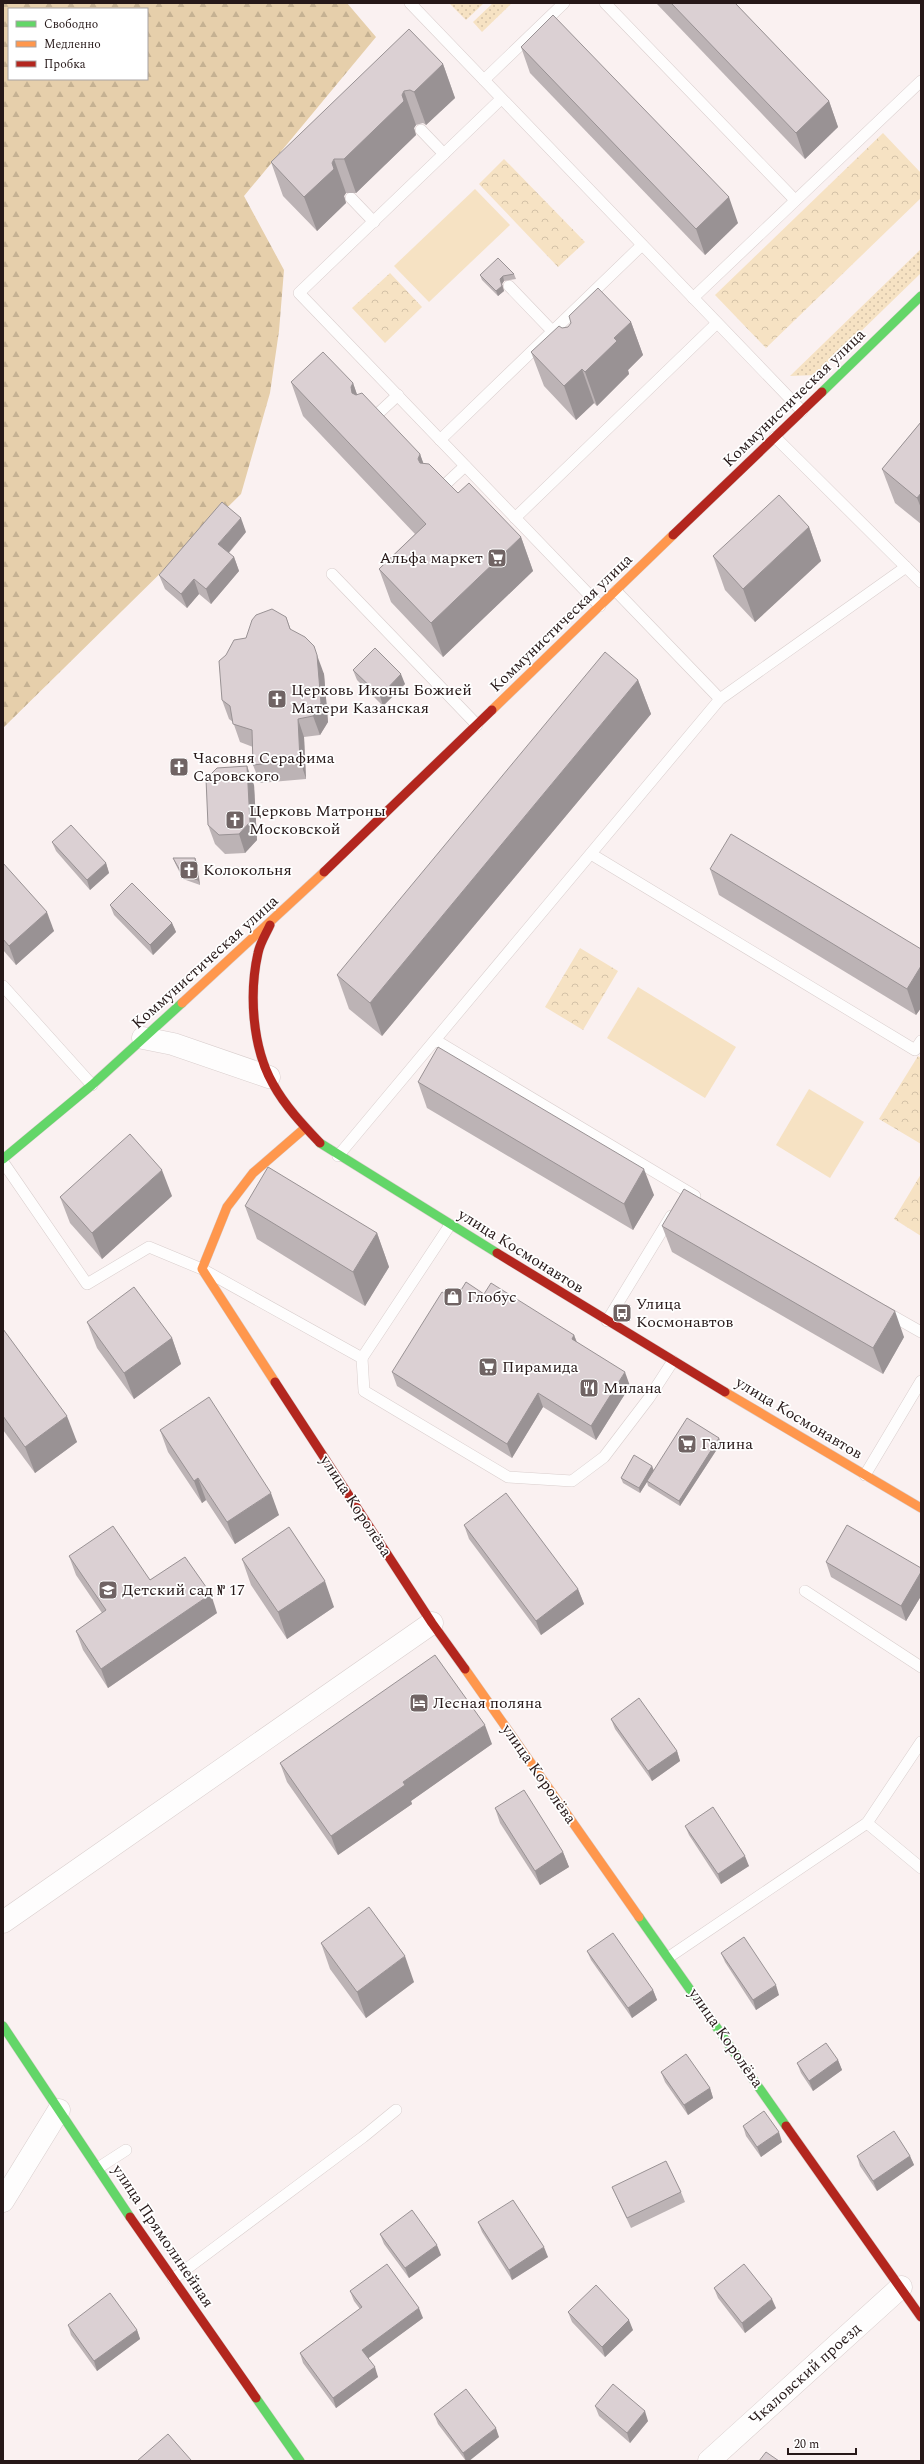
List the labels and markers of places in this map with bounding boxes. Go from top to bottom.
place label: Альфа маркет [379,546,483,570]
supermarket icon: Альфа маркет [486,547,508,569]
place label: Церковь Иконы Божией Матери Казанская [291,678,472,720]
church icon: Церковь Иконы Божией Матери Казанская [266,688,288,710]
place label: Часовня Серафима Саровского [193,746,335,788]
church icon: Часовня Серафима Саровского [168,756,190,778]
place label: Церковь Матроны Московской [249,799,386,841]
church icon: Церковь Матроны Московской [224,809,246,831]
place label: Колокольня [203,858,292,882]
church icon: Колокольня [178,859,200,881]
place label: Глобус [467,1285,517,1309]
shop icon: Глобус [442,1286,464,1308]
place label: Улица Космонавтов [636,1292,733,1334]
bus stop icon: Улица Космонавтов [611,1302,633,1324]
place label: Пирамида [502,1355,579,1379]
supermarket icon: Пирамида [477,1356,499,1378]
place label: Милана [603,1376,662,1400]
restaurant icon: Милана [578,1377,600,1399]
place label: Галина [701,1432,753,1456]
supermarket icon: Галина [676,1433,698,1455]
place label: Детский сад № 17 [122,1578,245,1602]
school or university icon: Детский сад № 17 [97,1579,119,1601]
place label: Лесная поляна [433,1691,542,1715]
hotel icon: Лесная поляна [408,1692,430,1714]

